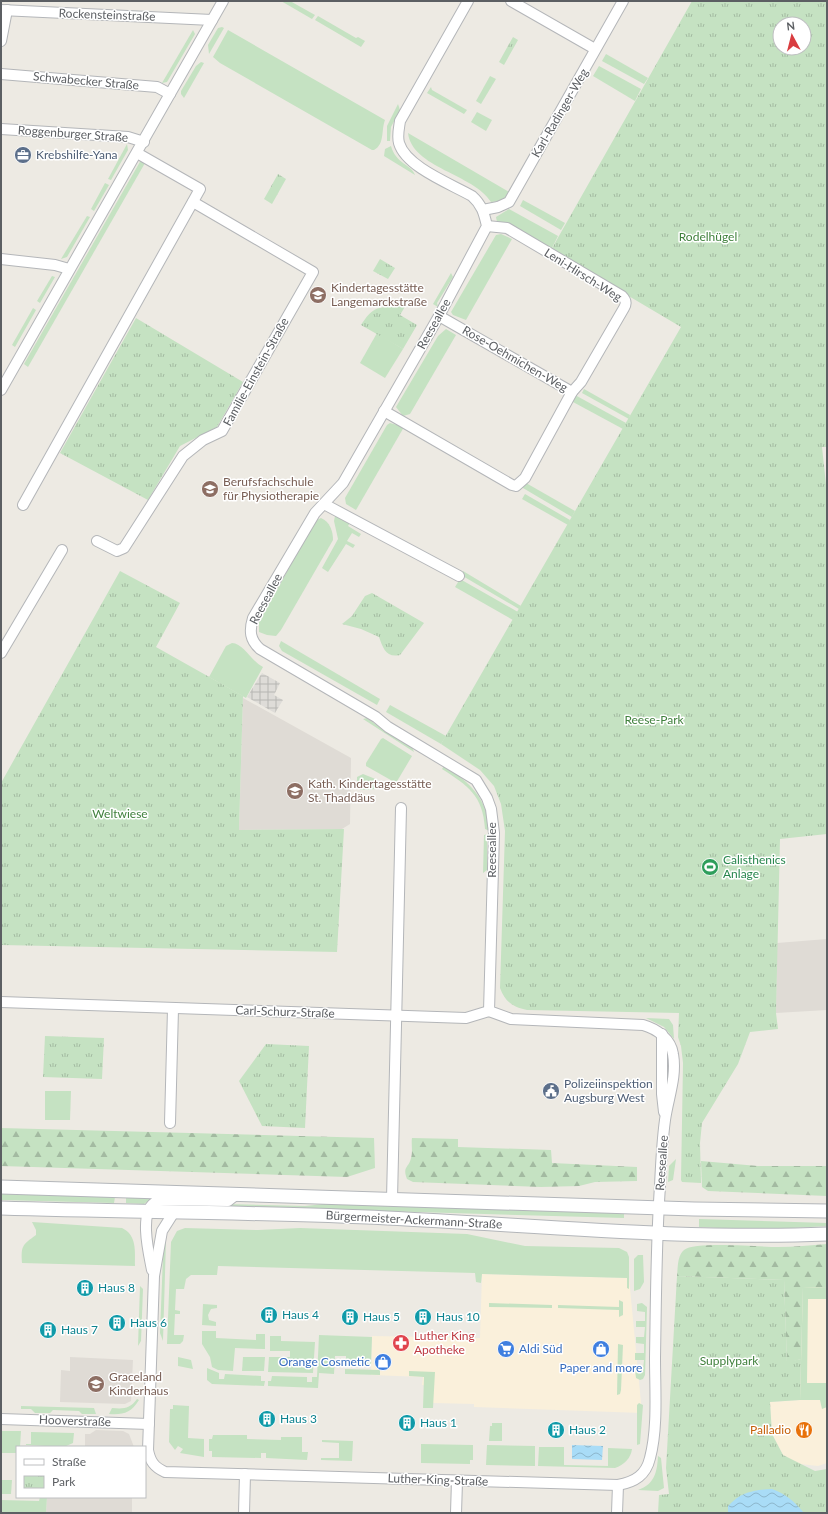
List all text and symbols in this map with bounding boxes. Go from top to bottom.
street label: Rockensteinstraße [58,5,156,24]
north arrow [772,16,812,56]
text: N [786,19,796,33]
street label: Karl-Radinger-Weg [528,66,591,160]
street label: Schwabecker Straße [32,68,140,93]
street label: Roggenburger Straße [17,122,129,145]
office icon: Krebshilfe-Yana [13,145,33,165]
place label: Krebshilfe-Yana [36,147,118,162]
park label: Rodelhügel [679,229,737,244]
street label: Leni-Hirsch-Weg [542,245,625,304]
place label: Kindertagesstätte Langemarckstraße [331,280,427,309]
school or university icon: Kindertagesstätte Langemarckstraße [308,285,328,305]
street label: Reeseallee [414,296,454,352]
street label: Familie-Einstein-Straße [220,315,292,429]
street label: Rose-Oehmichen-Weg [460,322,571,395]
place label: Berufsfachschule für Physiotherapie [223,474,319,503]
school or university icon: Berufsfachschule für Physiotherapie [200,479,220,499]
street label: Reeseallee [246,571,285,627]
park label: Reese-Park [624,712,685,727]
place label: Kath. Kindertagesstätte St. Thaddäus [308,776,431,805]
school or university icon: Kath. Kindertagesstätte St. Thaddäus [285,781,305,801]
park label: Weltwiese [92,806,148,821]
street label: Reeseallee [484,822,499,878]
place label: Calisthenics Anlage [723,852,786,881]
sports icon: Calisthenics Anlage [700,857,720,877]
street label: Carl-Schurz-Straße [235,1002,335,1021]
place label: Polizeiinspektion Augsburg West [564,1076,653,1105]
public building icon: Polizeiinspektion Augsburg West [541,1081,561,1101]
street label: Reeseallee [652,1135,671,1191]
street label: Bürgermeister-Ackermann-Straße [325,1207,503,1232]
building icon: Haus 8 [75,1278,95,1298]
place label: Haus 8 [98,1280,135,1295]
building icon: Haus 4 [259,1305,279,1325]
place label: Haus 4 [282,1307,319,1322]
building icon: Haus 5 [340,1307,360,1327]
building icon: Haus 10 [413,1307,433,1327]
place label: Haus 5 [363,1309,400,1324]
place label: Haus 10 [436,1309,480,1324]
building icon: Haus 6 [107,1313,127,1333]
place label: Haus 6 [130,1315,167,1330]
building icon: Haus 7 [38,1320,58,1340]
place label: Haus 7 [61,1322,98,1337]
place label: Luther King Apotheke [414,1328,475,1357]
pharmacy icon: Luther King Apotheke [391,1333,411,1353]
supermarket icon: Aldi Süd [496,1339,516,1359]
shop icon: Paper and more [591,1339,611,1359]
place label: Aldi Süd [519,1341,562,1356]
shop icon: Orange Cosmetic [373,1352,393,1372]
park label: Supplypark [700,1353,759,1368]
place label: Orange Cosmetic [279,1354,370,1369]
place label: Paper and more [560,1360,642,1375]
place label: Graceland Kinderhaus [109,1369,169,1398]
school or university icon: Graceland Kinderhaus [86,1374,106,1394]
building icon: Haus 3 [257,1409,277,1429]
place label: Haus 3 [280,1411,317,1426]
street label: Hooverstraße [39,1412,111,1429]
building icon: Haus 1 [397,1413,417,1433]
place label: Haus 1 [420,1415,457,1430]
building icon: Haus 2 [546,1420,566,1440]
restaurant icon: Palladio [794,1420,814,1440]
place label: Haus 2 [569,1422,606,1437]
place label: Palladio [750,1422,791,1437]
legend [16,1446,146,1498]
text: Straße [52,1454,86,1469]
street label: Luther-King-Straße [387,1470,489,1489]
text: Park [52,1474,76,1489]

